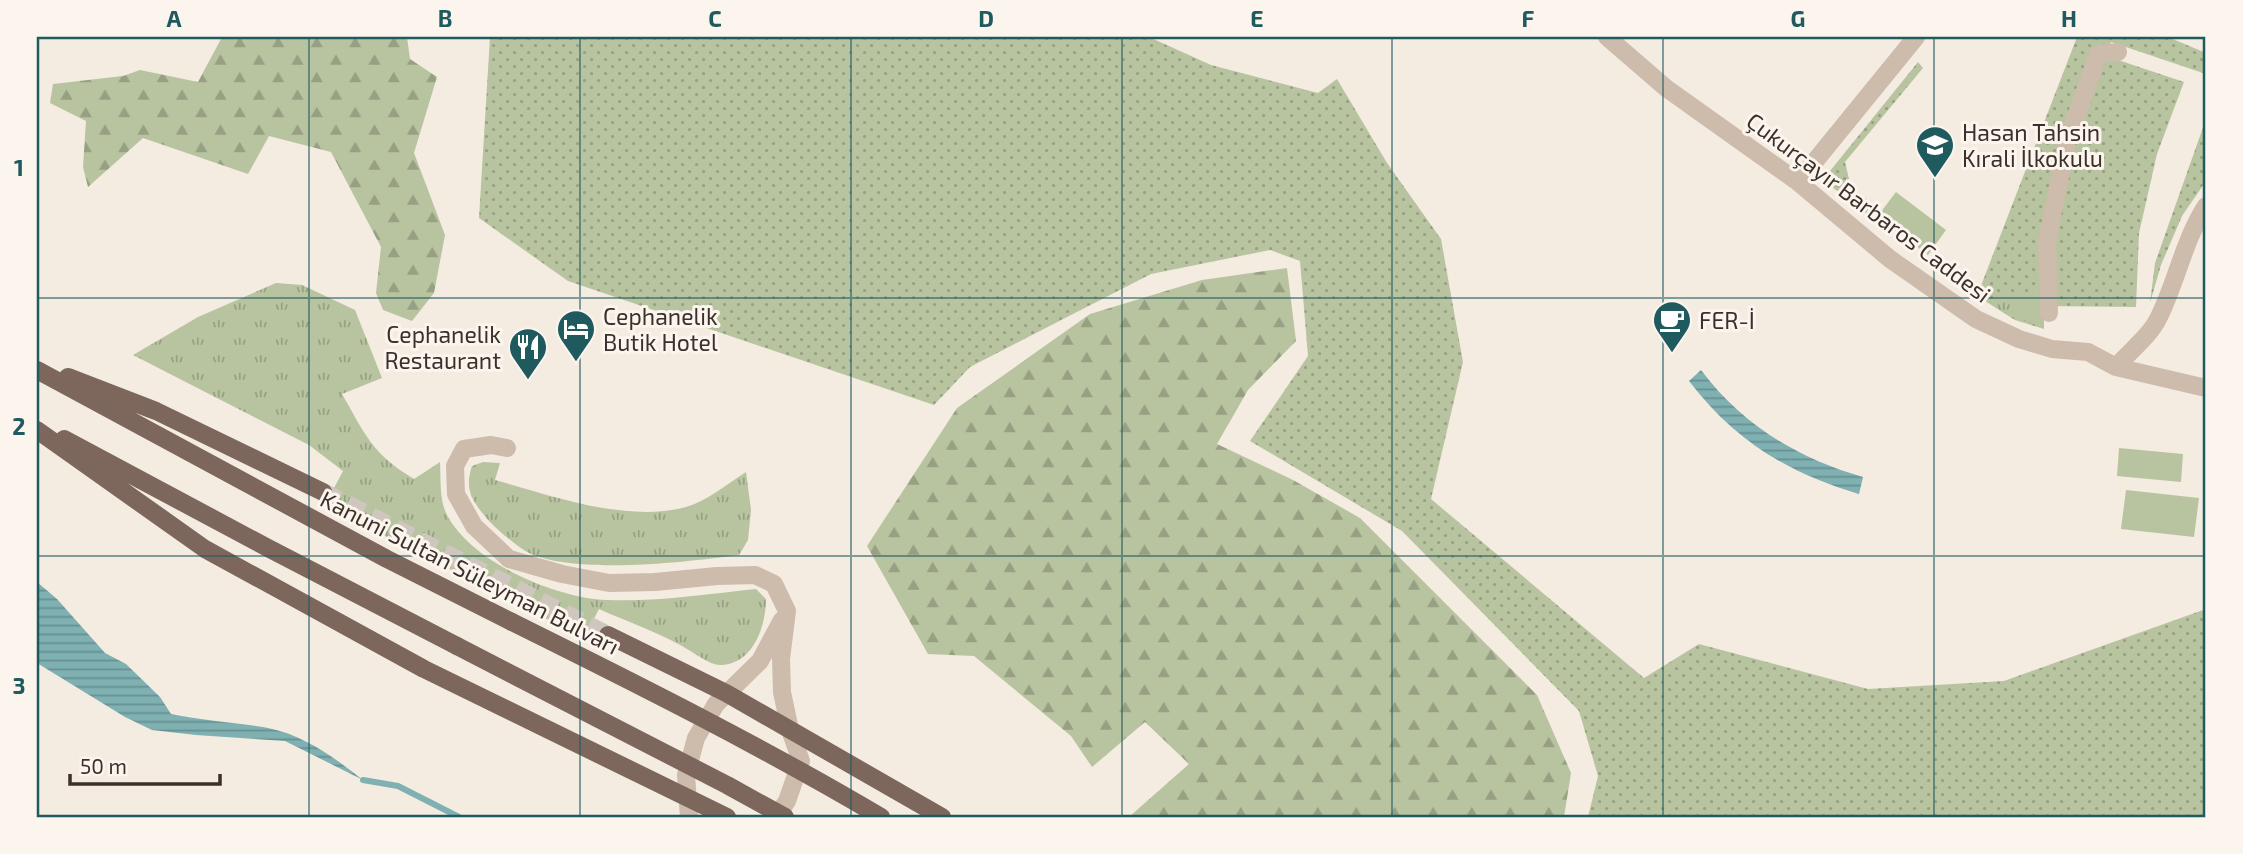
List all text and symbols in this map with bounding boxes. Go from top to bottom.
text: A [166,4,182,32]
text: B [438,4,452,32]
text: C [708,4,722,32]
text: D [978,4,994,32]
text: E [1250,4,1264,32]
text: F [1522,4,1535,32]
text: G [1791,4,1805,32]
text: H [2061,4,2077,32]
street label: Çukurçayır Barbaros Caddesi [1741,106,1996,309]
place label: Hasan Tahsin Kırali İlkokulu [1962,118,2103,172]
school or university icon: Hasan Tahsin Kırali İlkokulu [1914,124,1956,179]
text: 1 [14,153,24,181]
cafe icon: FER-İ [1651,299,1693,354]
place label: Cephanelik Butik Hotel [603,302,718,356]
place label: FER-İ [1699,306,1755,334]
hotel icon: Cephanelik Butik Hotel [555,308,597,363]
place label: Cephanelik Restaurant [384,320,501,374]
restaurant icon: Cephanelik Restaurant [507,326,549,381]
text: 2 [12,412,26,440]
street label: Kanuni Sultan Süleyman Bulvarı [316,484,624,660]
text: 3 [12,671,26,699]
scale bar [70,742,220,786]
text: 50 m [80,753,127,778]

